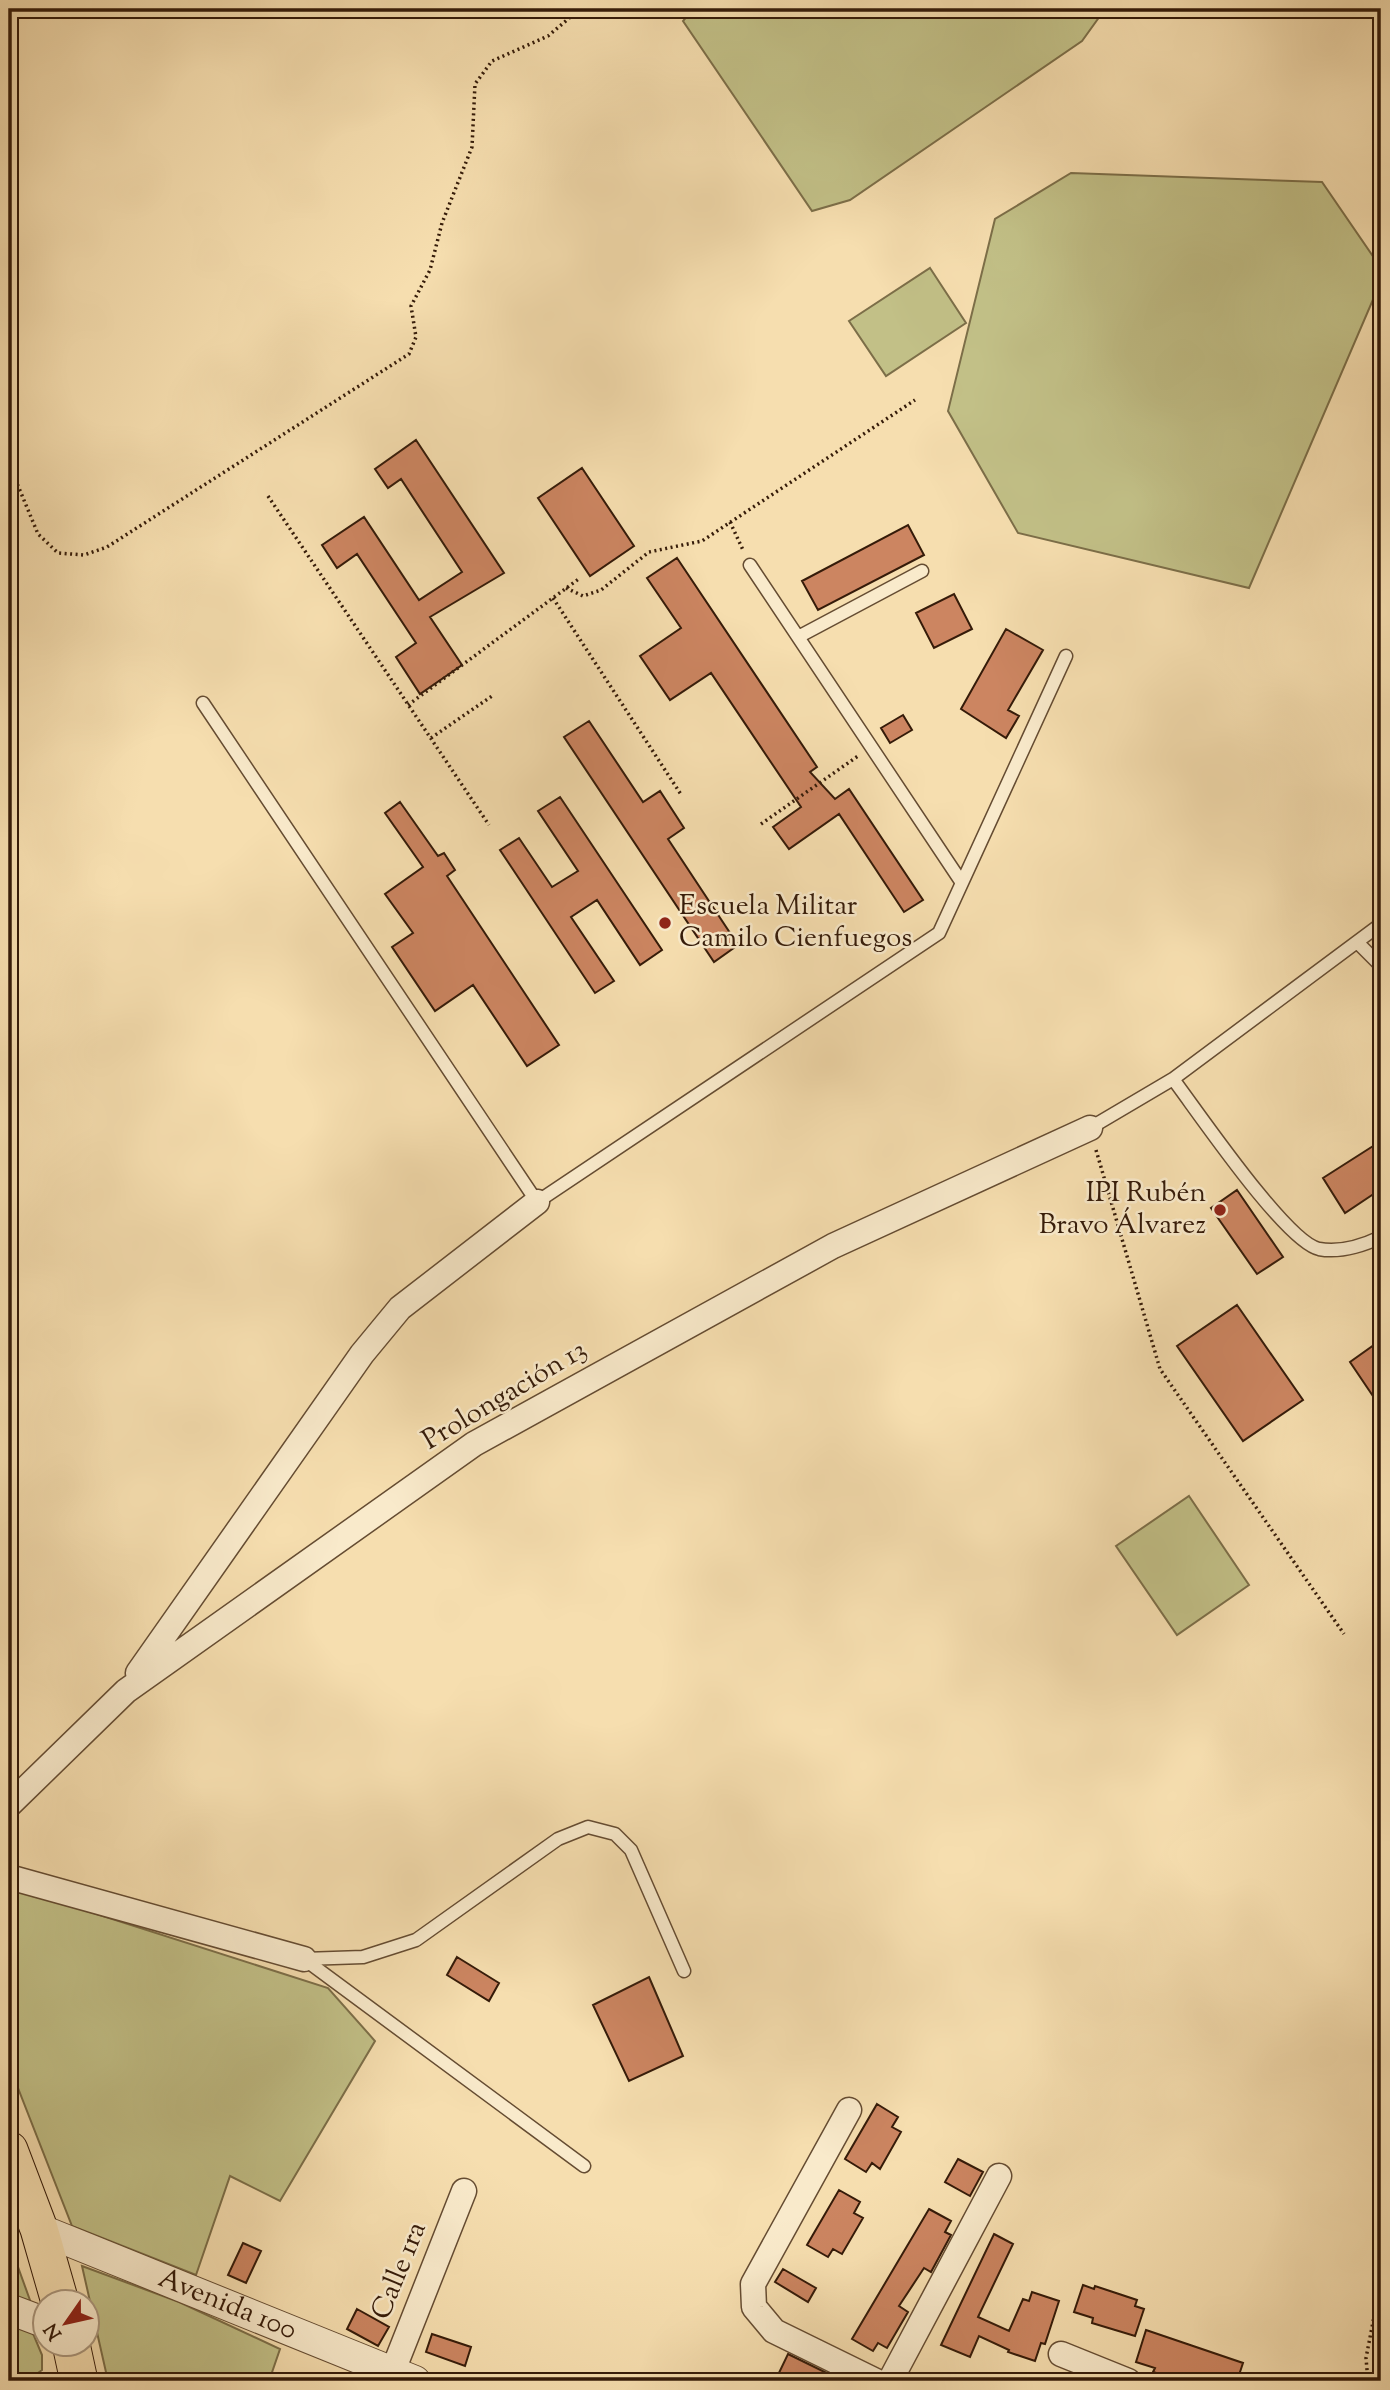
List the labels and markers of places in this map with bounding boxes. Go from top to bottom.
place label: Escuela Militar Camilo Cienfuegos [679,887,912,959]
marker: Escuela Militar Camilo Cienfuegos [657,915,673,931]
place label: IPI Rubén Bravo Álvarez [1039,1174,1206,1246]
marker: IPI Rubén Bravo Álvarez [1212,1202,1228,1218]

